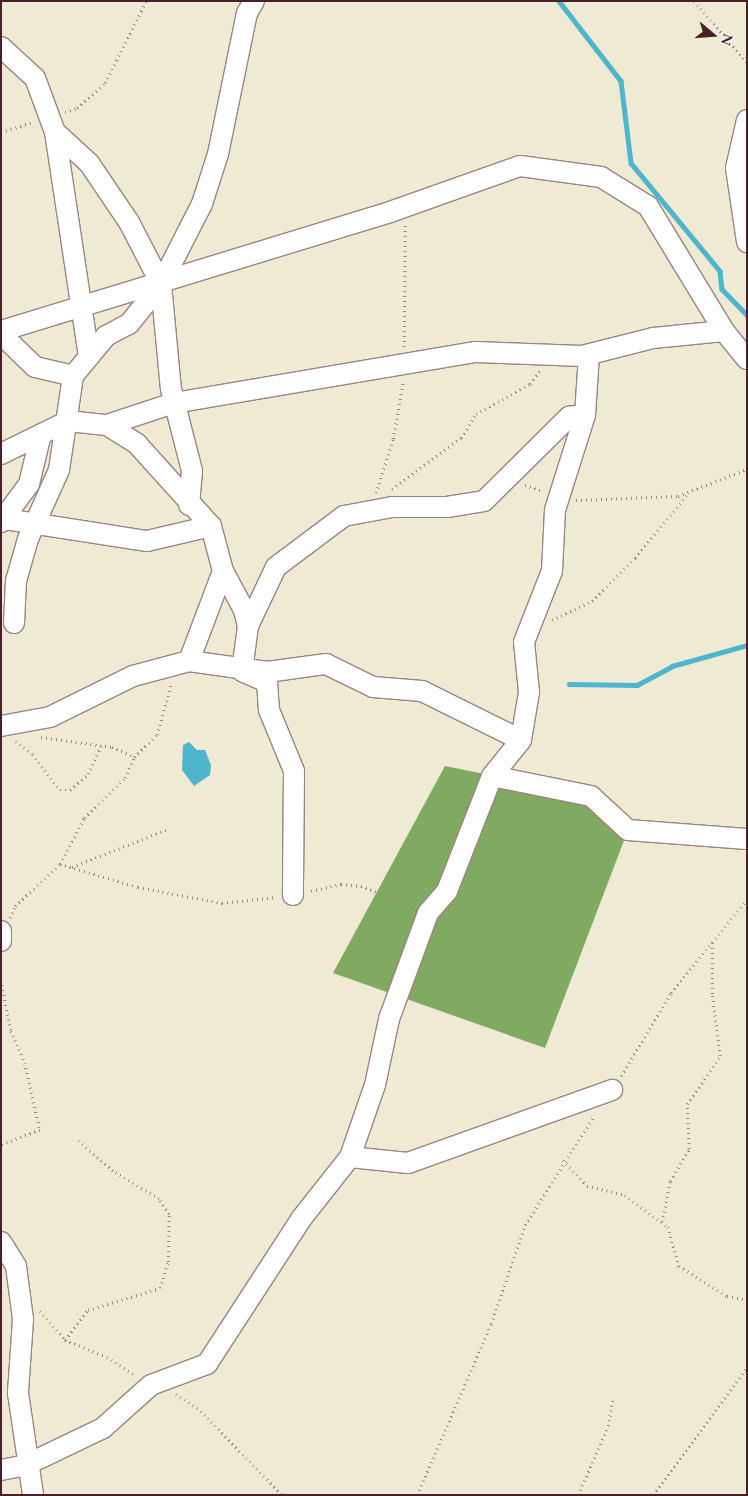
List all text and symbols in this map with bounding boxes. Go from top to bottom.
north arrow [688,10,738,60]
text: N [717,31,738,48]

